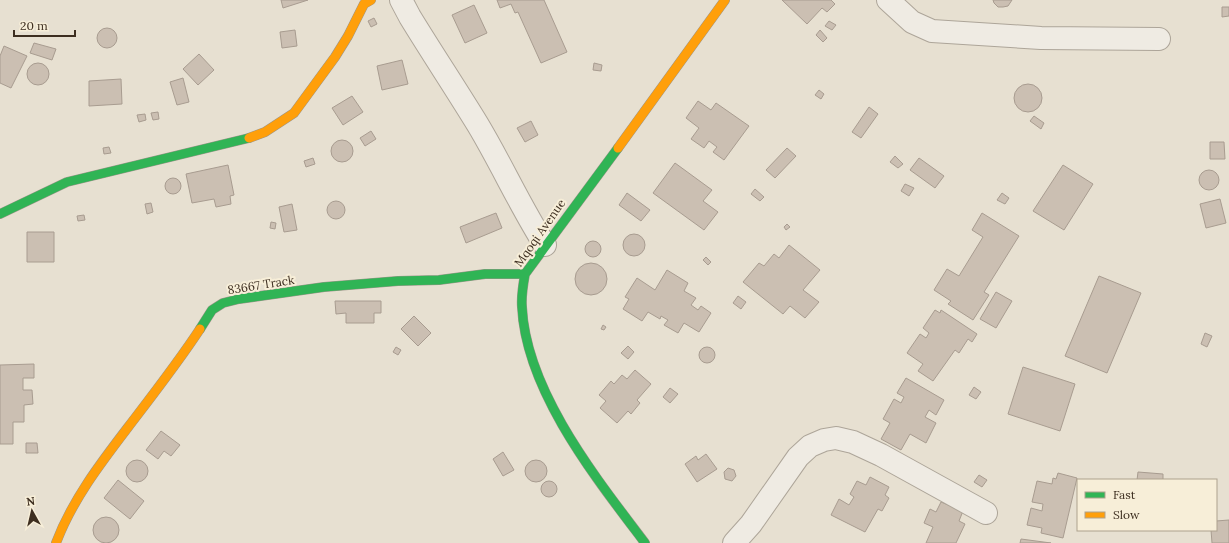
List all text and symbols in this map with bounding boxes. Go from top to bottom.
scale bar [14,12,75,38]
text: 20 m [20,18,48,33]
street label: Mqoqi Avenue [511,196,569,269]
street label: 83667 Track [226,272,296,297]
legend [1077,479,1217,531]
text: Fast [1113,487,1136,502]
north arrow [12,491,52,531]
text: N [25,494,36,509]
text: Slow [1113,507,1140,522]

